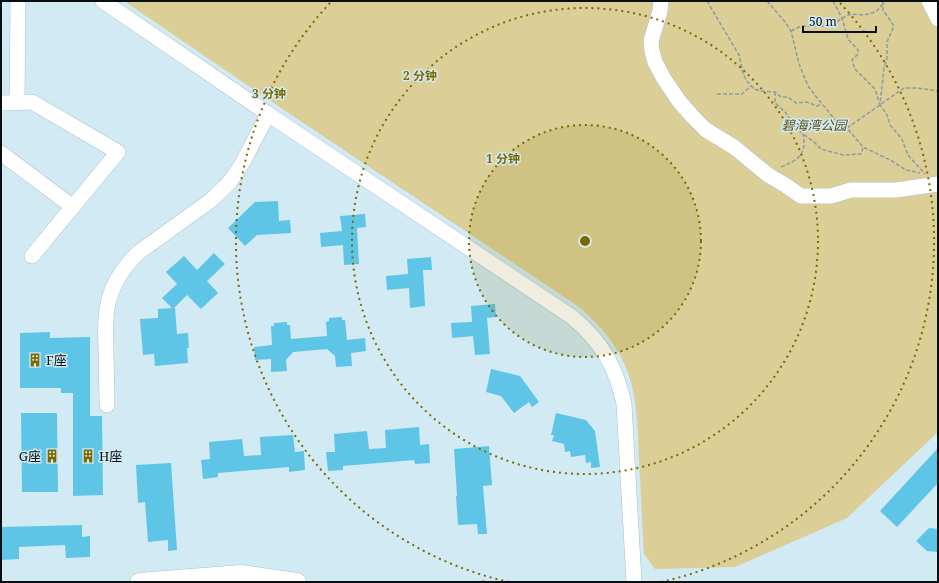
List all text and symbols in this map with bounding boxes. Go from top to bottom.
scale bar [803,8,876,34]
text: 50 m [809,13,837,30]
text: 2 分钟 [403,67,437,84]
text: 3 分钟 [252,85,286,102]
park label: 碧海湾公园 [781,116,848,134]
text: 1 分钟 [486,150,520,167]
centre of rings [578,234,592,248]
place label: F座 [46,351,67,369]
building icon: F座 [27,352,43,368]
place label: G座 [19,447,41,465]
place label: H座 [99,447,122,465]
building icon: G座 [44,448,60,464]
building icon: H座 [80,448,96,464]

